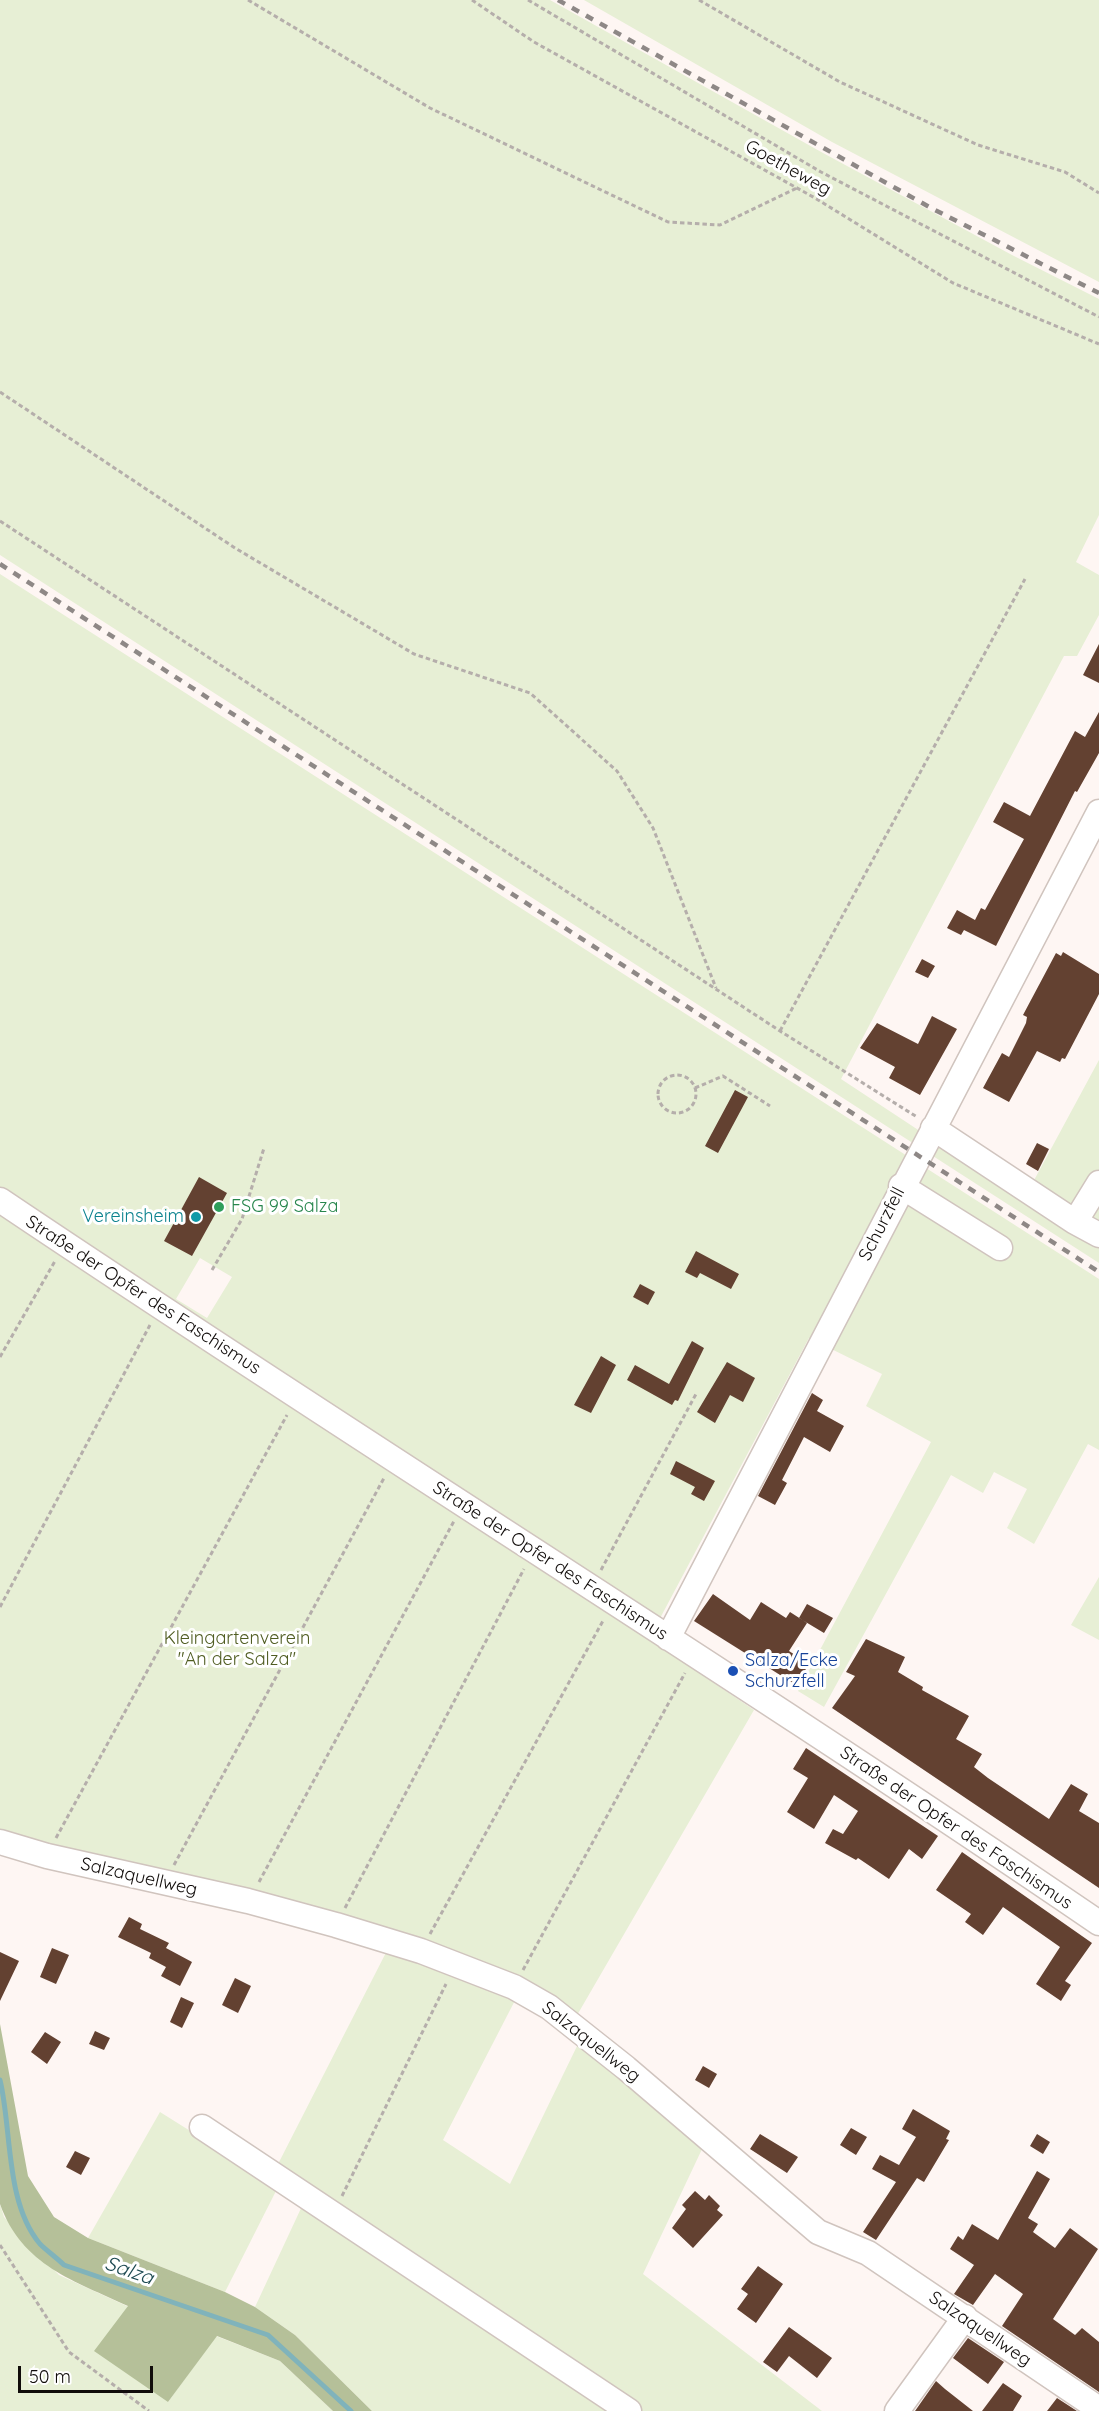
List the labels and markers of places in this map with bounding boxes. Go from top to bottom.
place label: FSG 99 Salza [231,1196,338,1218]
marker: FSG 99 Salza [212,1200,226,1214]
place label: Vereinsheim [82,1206,184,1228]
marker: Vereinsheim [189,1210,203,1224]
place label: Salza/Ecke Schurzfell [745,1650,838,1692]
marker: Salza/Ecke Schurzfell [726,1664,740,1678]

